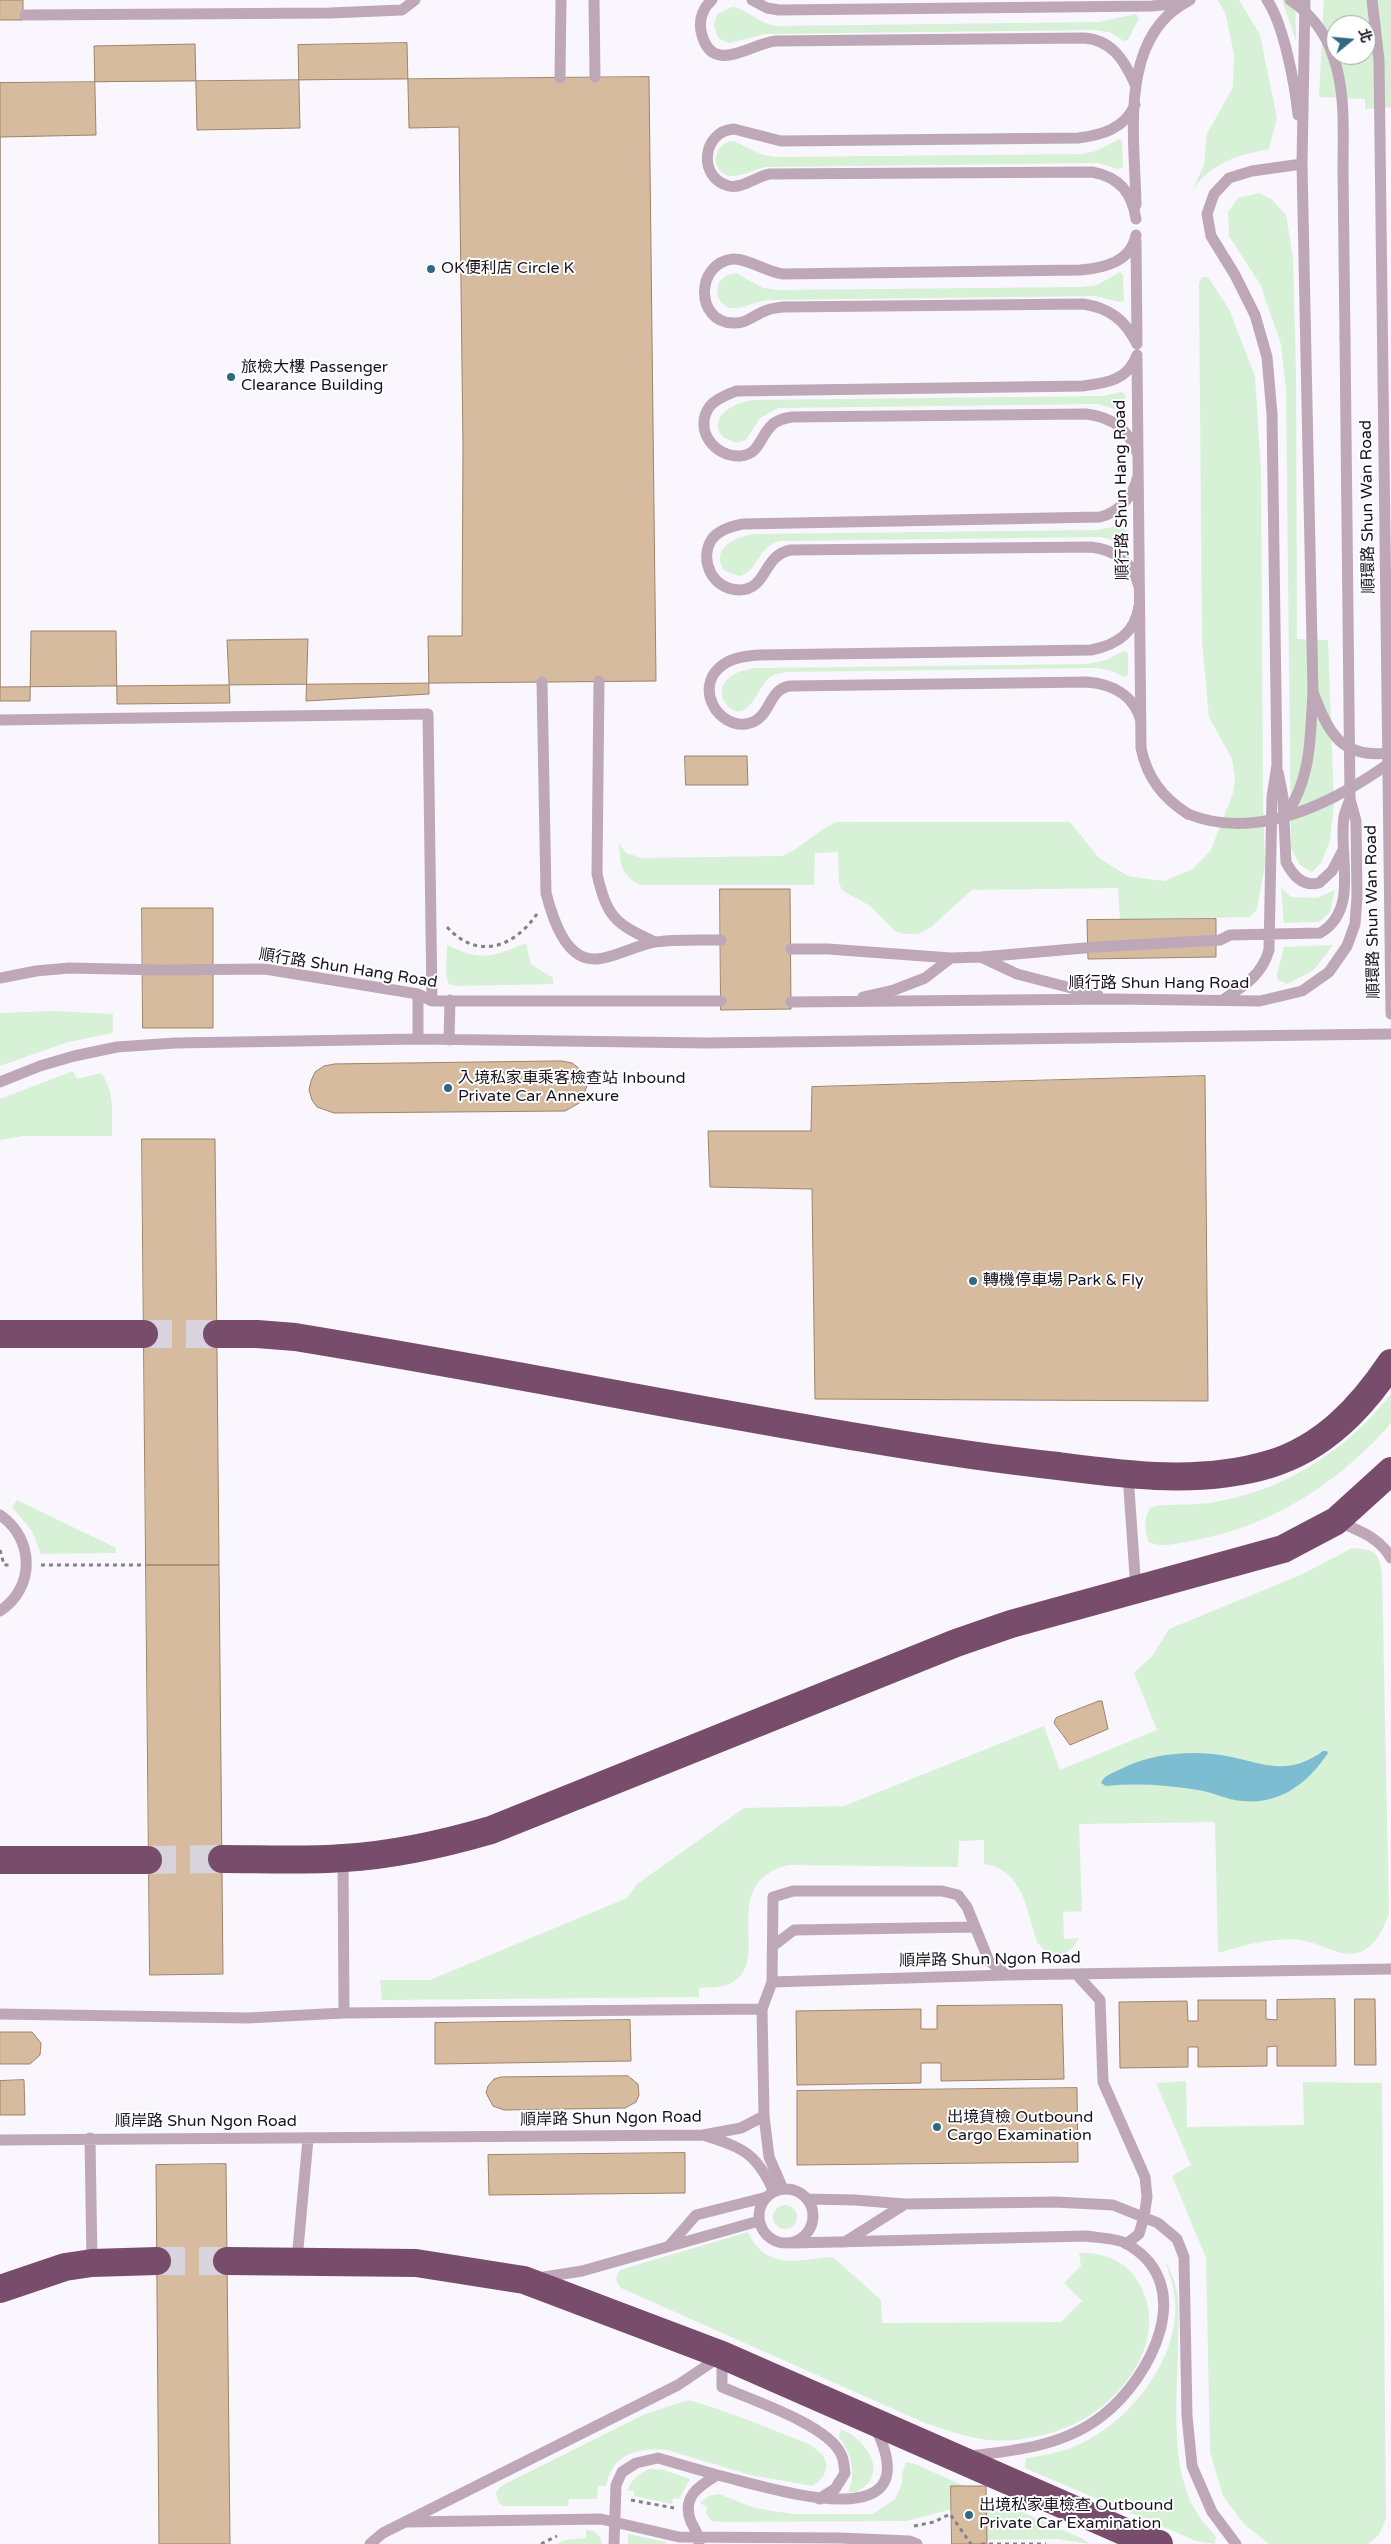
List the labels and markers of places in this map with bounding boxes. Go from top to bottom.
place label: OK便利店 Circle K [441,259,574,279]
marker: OK便利店 Circle K [425,263,437,275]
place label: 旅檢大樓 Passenger Clearance Building [241,358,388,396]
marker: 旅檢大樓 Passenger Clearance Building [225,371,237,383]
place label: 入境私家車乘客檢查站 Inbound Private Car Annexure [458,1069,686,1107]
marker: 入境私家車乘客檢查站 Inbound Private Car Annexure [442,1082,454,1094]
place label: 轉機停車場 Park & Fly [983,1271,1144,1291]
marker: 轉機停車場 Park & Fly [967,1275,979,1287]
place label: 出境貨檢 Outbound Cargo Examination [947,2108,1093,2146]
marker: 出境貨檢 Outbound Cargo Examination [931,2121,943,2133]
place label: 出境私家車檢查 Outbound Private Car Examination [979,2496,1173,2534]
marker: 出境私家車檢查 Outbound Private Car Examination [963,2509,975,2521]

